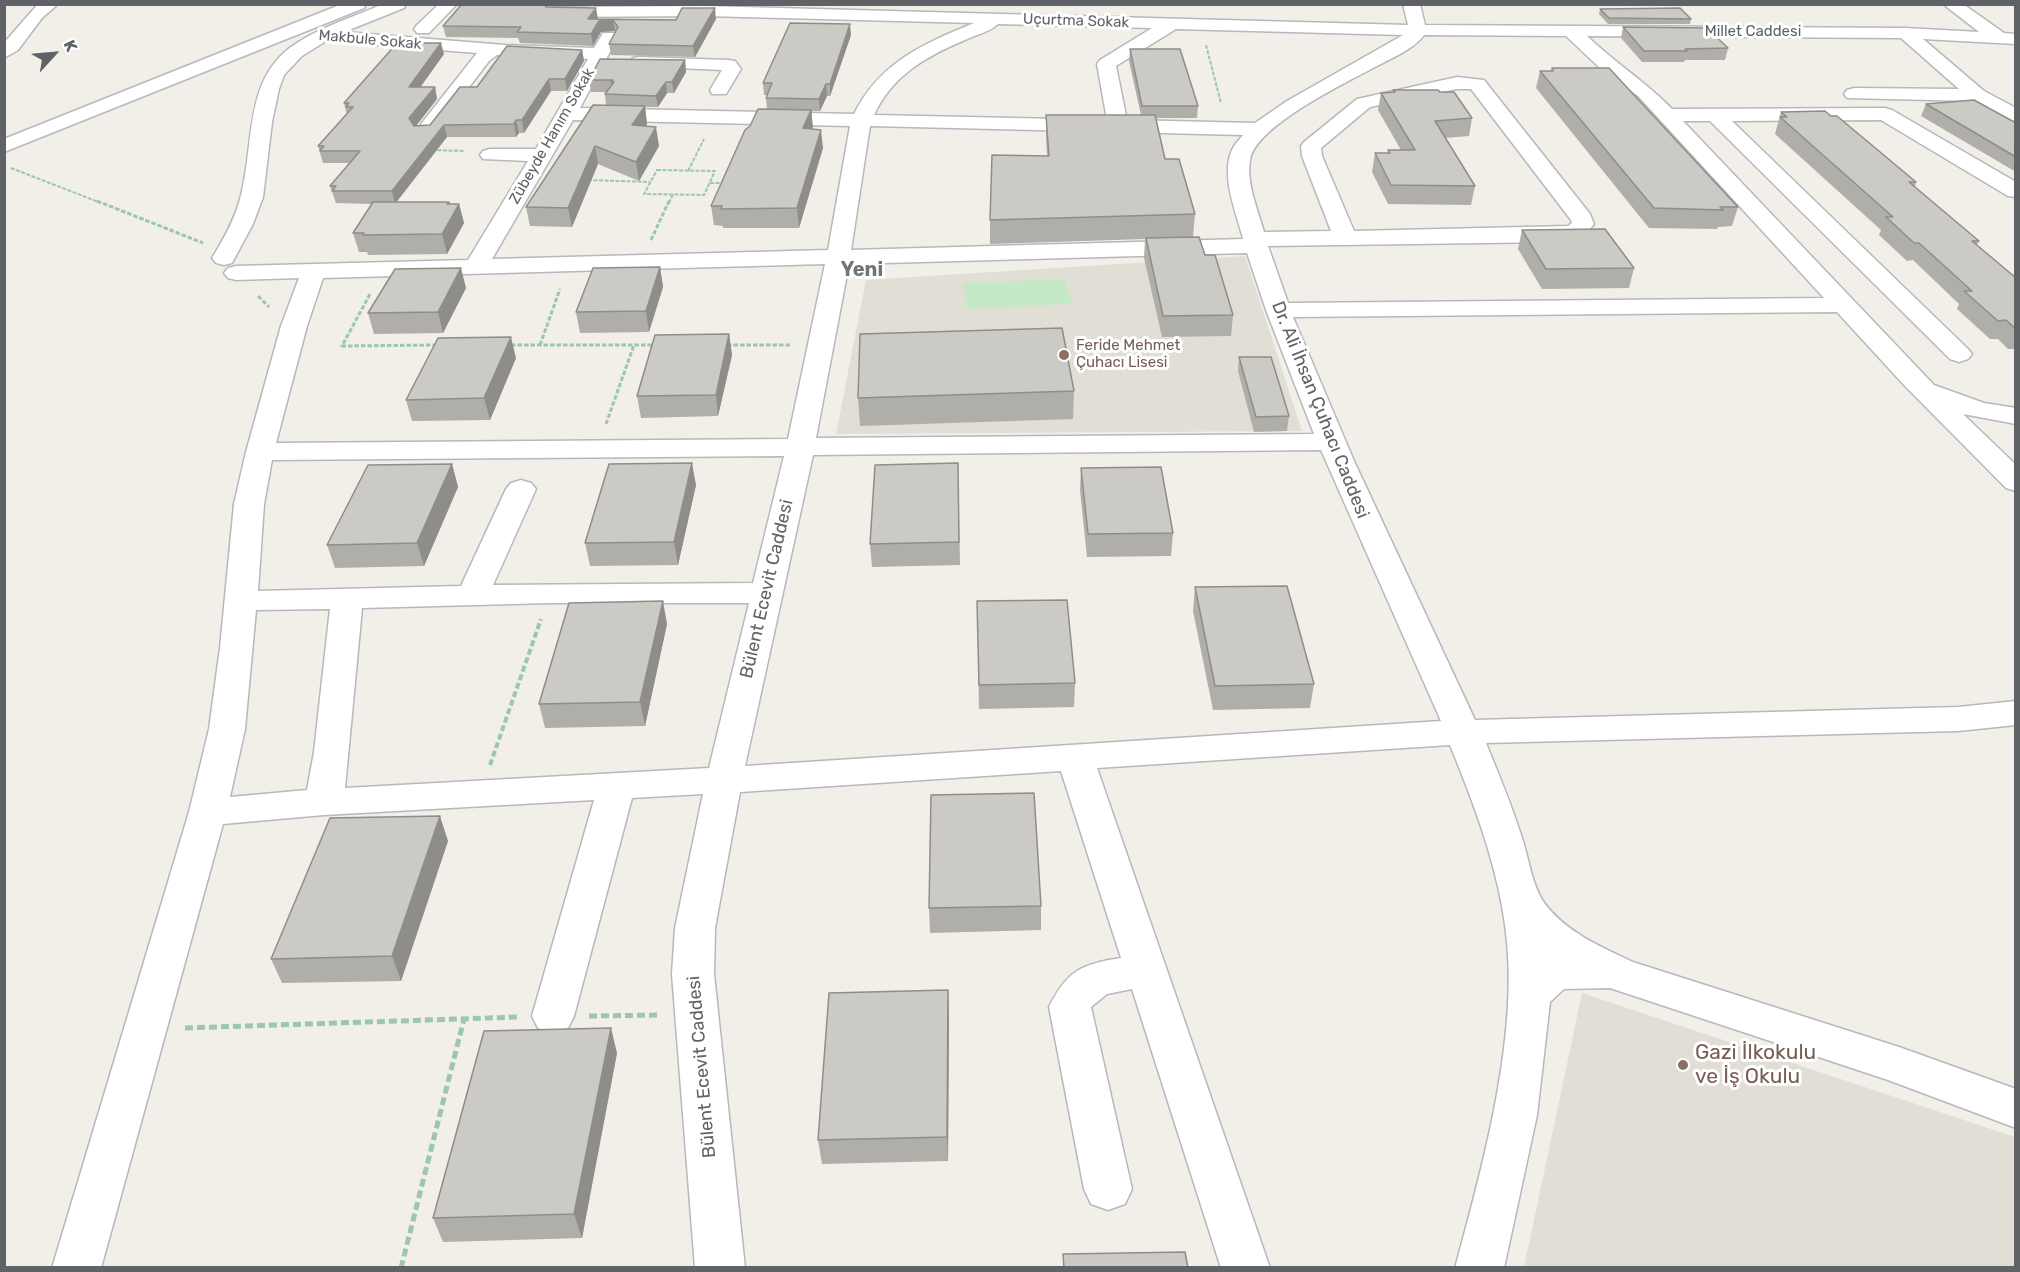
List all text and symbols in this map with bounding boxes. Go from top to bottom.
street label: Uçurtma Sokak [1023,10,1129,32]
street label: Millet Caddesi [1705,23,1801,41]
north arrow [24,24,84,84]
street label: Makbule Sokak [318,27,422,53]
text: K [60,37,81,55]
street label: Zübeyde Hanım Sokak [506,65,598,207]
district label: Yeni [841,258,883,282]
street label: Dr. Ali İhsan Çuhacı Caddesi [1267,298,1373,522]
place label: Feride Mehmet Çuhacı Lisesi [1076,337,1180,372]
marker: Feride Mehmet Çuhacı Lisesi [1057,348,1071,362]
street label: Bülent Ecevit Caddesi [736,498,798,680]
street label: Bülent Ecevit Caddesi [683,975,721,1159]
place label: Gazi İlkokulu ve İş Okulu [1695,1040,1816,1090]
marker: Gazi İlkokulu ve İş Okulu [1676,1058,1690,1072]

